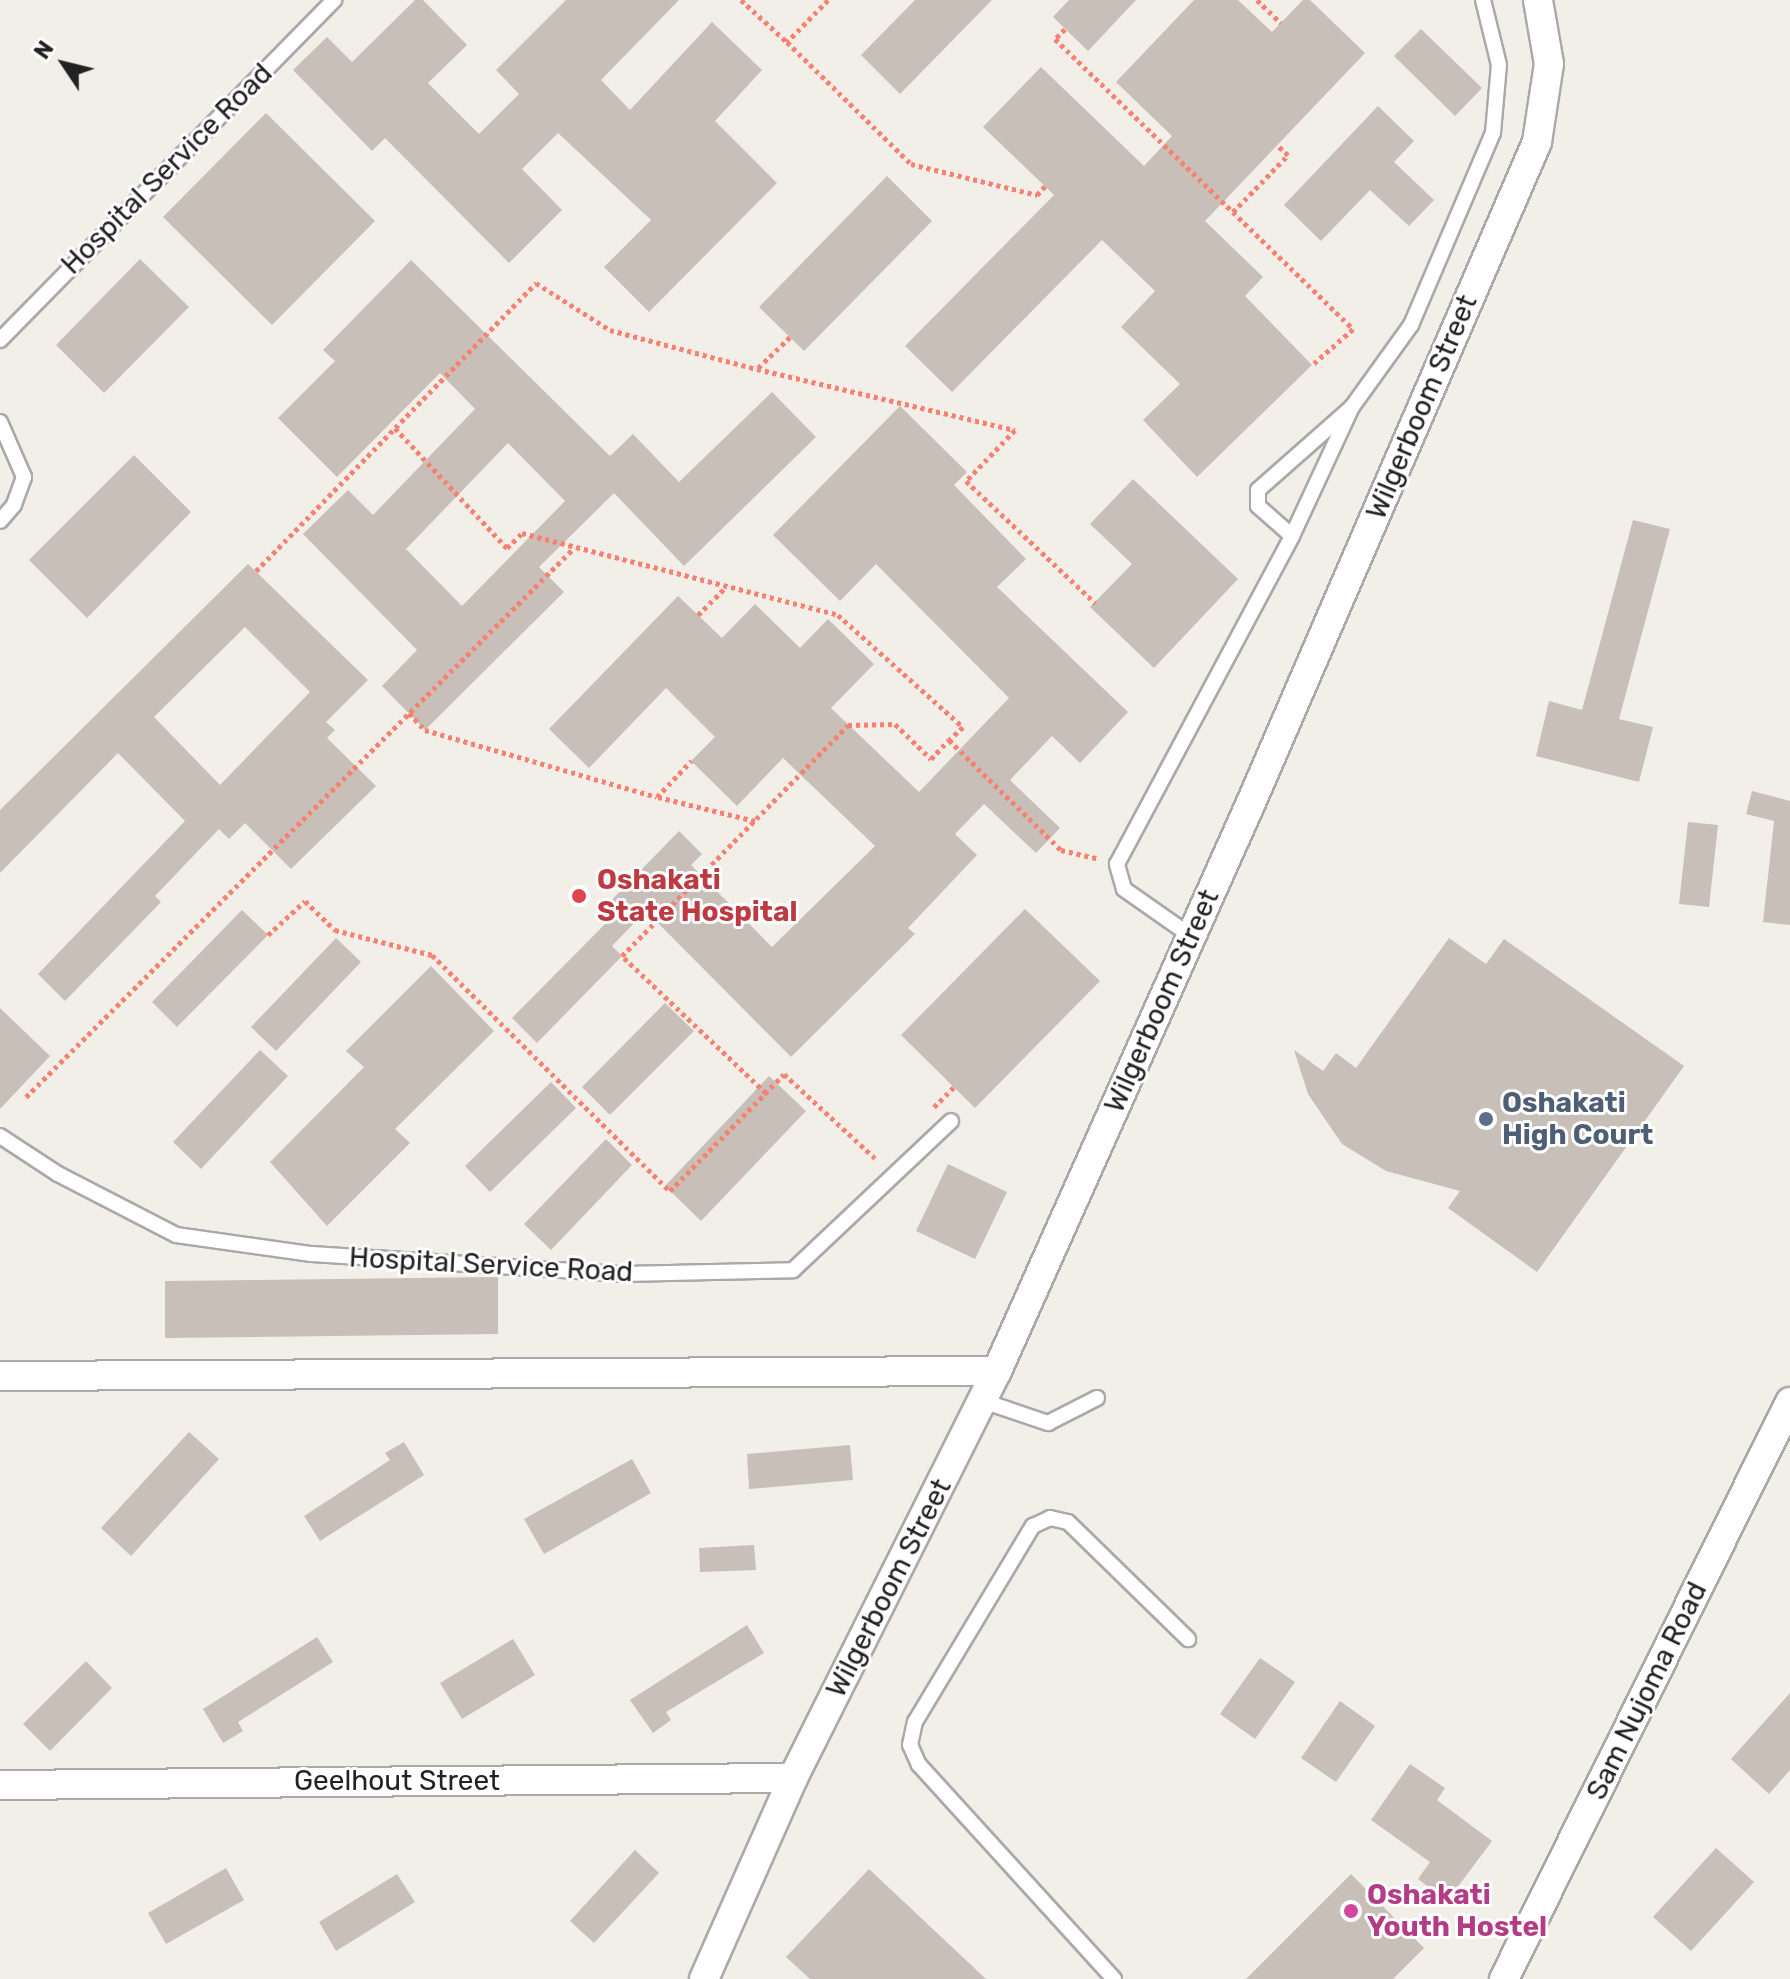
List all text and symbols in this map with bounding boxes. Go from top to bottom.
north arrow [24,24,104,104]
text: N [28,36,60,64]
street label: Hospital Service Road [55,57,279,281]
street label: Wilgerboom Street [1360,290,1484,524]
place label: Oshakati State Hospital [597,863,797,929]
street label: Wilgerboom Street [1098,884,1226,1118]
marker: Oshakati State Hospital [568,885,590,907]
place label: Oshakati High Court [1502,1086,1653,1152]
marker: Oshakati High Court [1477,1110,1495,1128]
street label: Hospital Service Road [348,1241,634,1289]
street label: Wilgerboom Street [819,1473,959,1703]
street label: Sam Nujoma Road [1580,1577,1714,1805]
street label: Geelhout Street [294,1764,500,1798]
place label: Oshakati Youth Hostel [1367,1878,1547,1944]
marker: Oshakati Youth Hostel [1342,1902,1360,1920]

